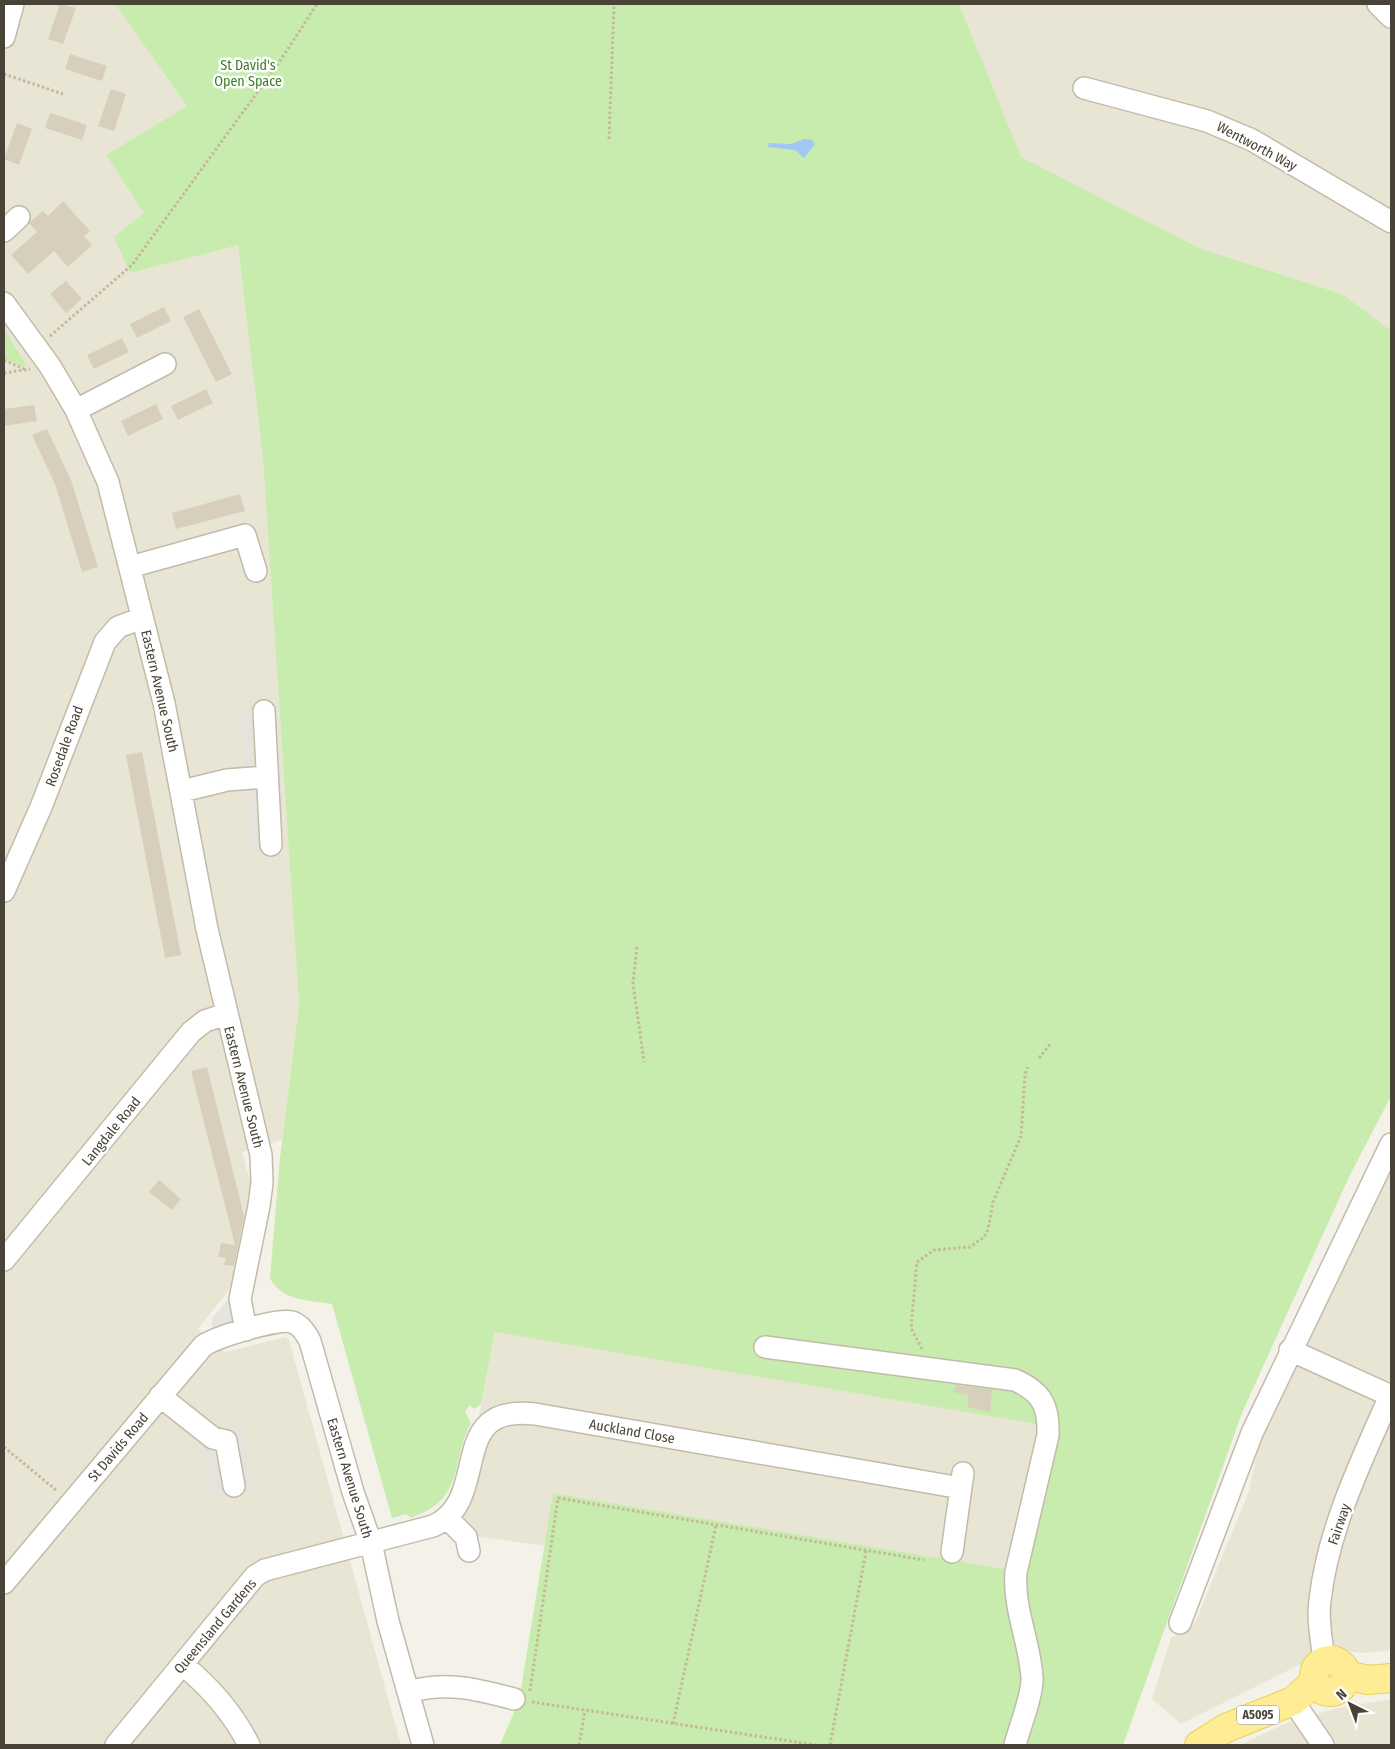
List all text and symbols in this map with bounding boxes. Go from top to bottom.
park label: St David's Open Space [214,57,282,90]
street label: Wentworth Way [1214,118,1301,175]
street label: Eastern Avenue South [137,628,182,754]
street label: Rosedale Road [42,703,87,789]
street label: Eastern Avenue South [220,1024,267,1150]
street label: Langdale Road [78,1093,144,1169]
street label: St Davids Road [85,1409,152,1485]
street label: Eastern Avenue South [323,1416,376,1540]
street label: Auckland Close [588,1416,676,1447]
street label: Fairway [1325,1501,1355,1547]
street label: Queensland Gardens [171,1575,260,1677]
north arrow [1325,1679,1375,1729]
text: N [1333,1686,1350,1704]
road number: A5095 [1237,1706,1279,1724]

